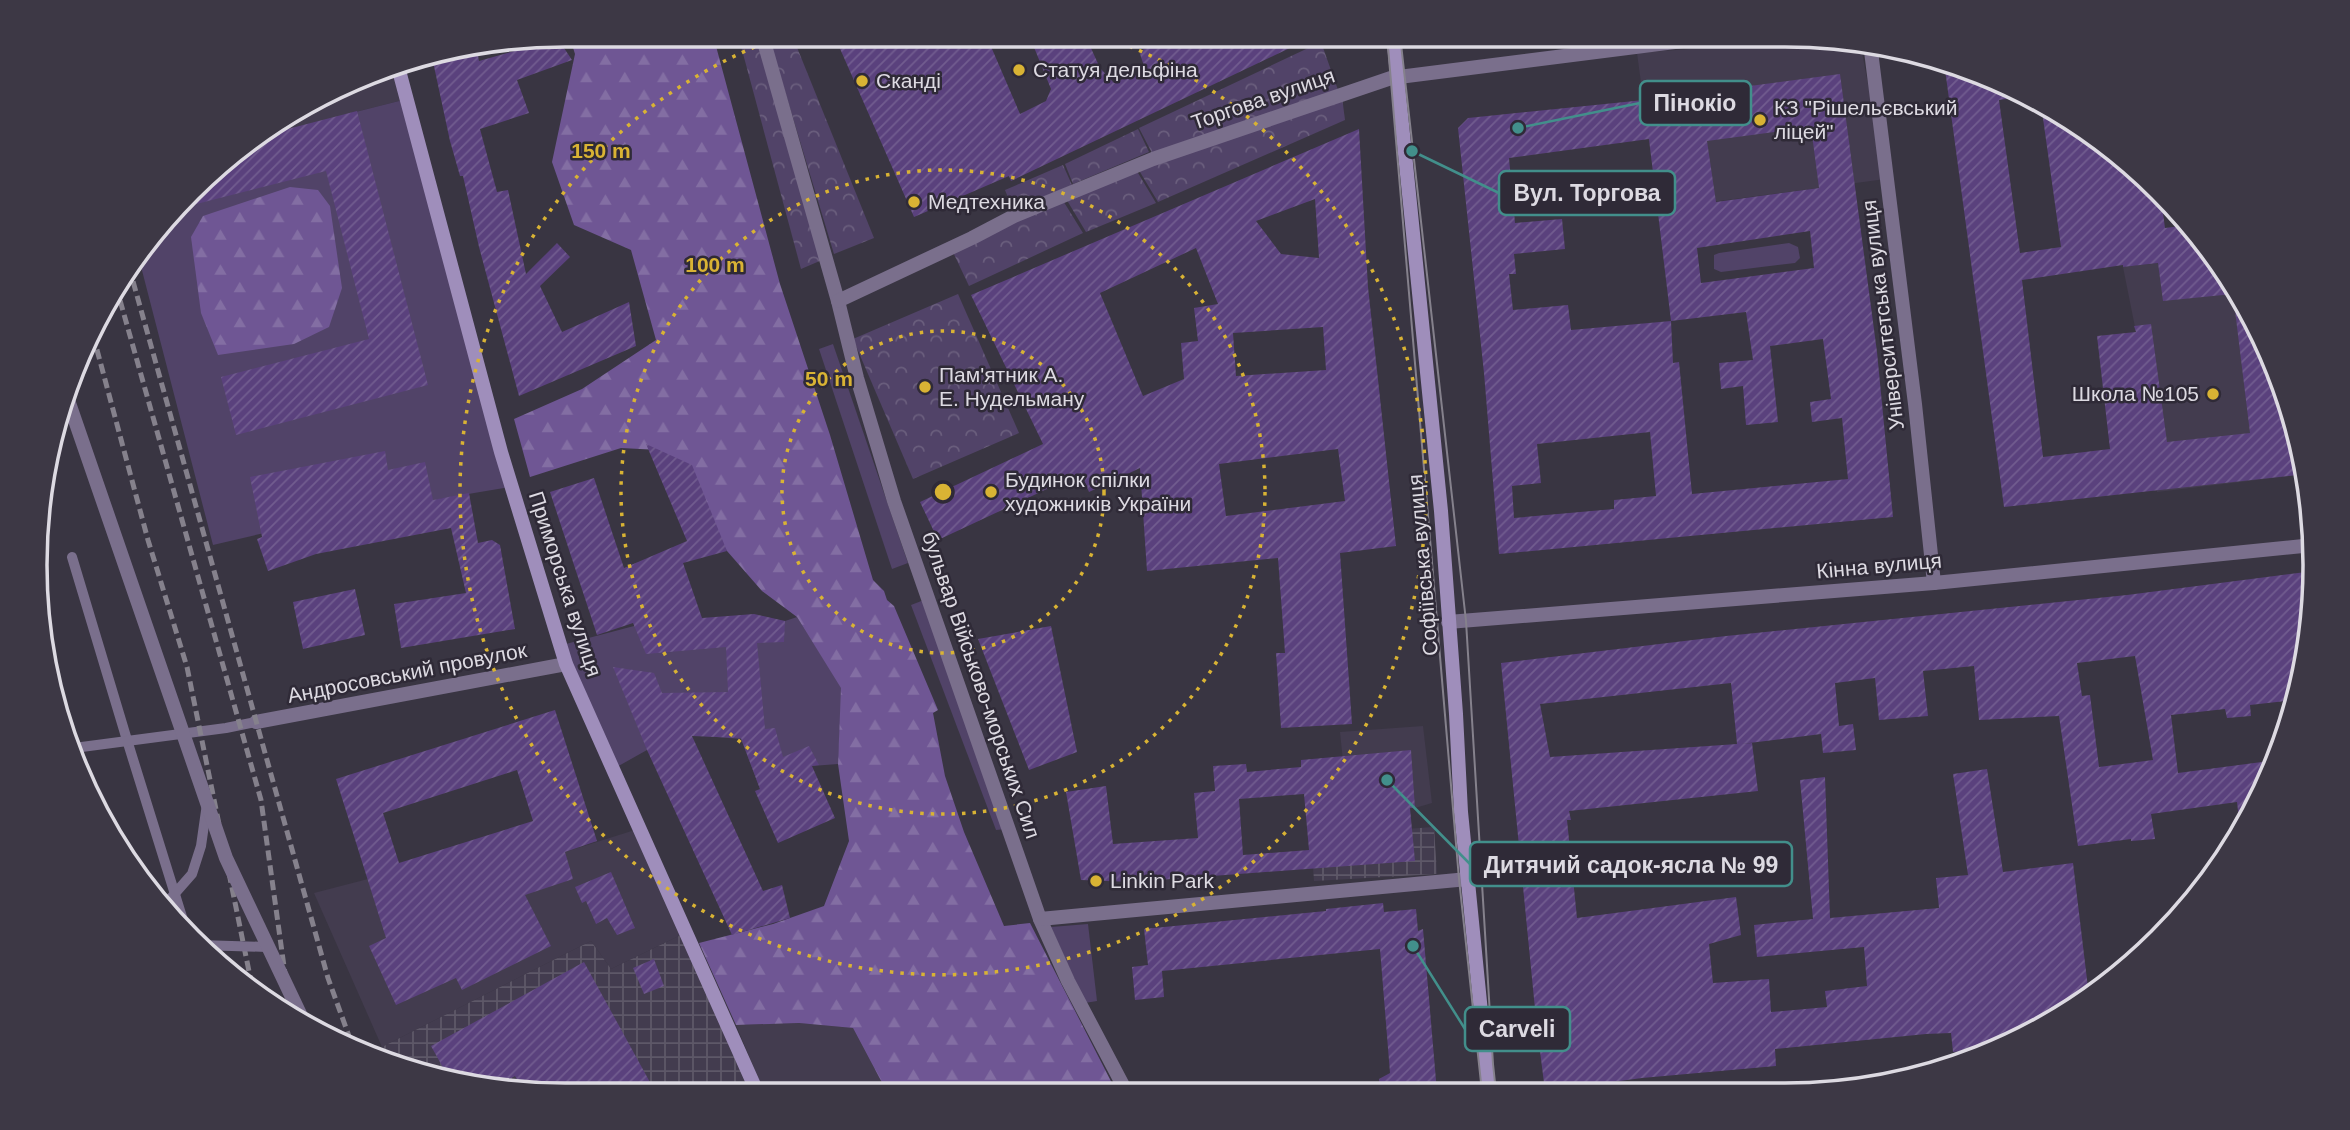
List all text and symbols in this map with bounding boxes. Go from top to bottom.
place label: Статуя дельфіна [1033,58,1198,81]
marker: Статуя дельфіна [1011,62,1027,78]
street label: Торгова вулиця [1188,63,1337,134]
place label: Сканді [876,69,941,92]
marker: Сканді [854,73,870,89]
callout: Пінокіо [1640,81,1751,125]
text: Пінокіо [1654,90,1736,116]
place label: КЗ "Рішельєвський ліцей" [1774,96,1957,143]
marker: КЗ "Рішельєвський ліцей" [1752,112,1768,128]
text: 150 m [571,139,631,162]
callout: Вул. Торгова [1499,171,1675,215]
text: Вул. Торгова [1513,180,1661,206]
place label: Медтехника [928,190,1045,213]
marker: Медтехника [906,194,922,210]
street label: Університетська вулиця [1857,199,1908,431]
text: 100 m [685,253,745,276]
place label: Пам'ятник А. Е. Нудельману [939,363,1085,410]
text: 50 m [805,367,853,390]
marker: Пам'ятник А. Е. Нудельману [917,379,933,395]
place label: Школа №105 [2072,382,2199,405]
marker: Школа №105 [2205,386,2221,402]
place label: Будинок спілки художників України [1005,468,1191,515]
street label: Софіївська вулиця [1403,473,1442,657]
centre of rings [931,480,955,504]
marker: Будинок спілки художників України [983,484,999,500]
street label: Приморська вулиця [525,488,606,679]
street label: бульвар Військово-морських Сил [918,528,1045,841]
street label: Кінна вулиця [1815,549,1943,582]
street label: Андросовський провулок [285,638,529,707]
callout: Дитячий садок-ясла № 99 [1470,842,1792,886]
text: Дитячий садок-ясла № 99 [1484,852,1778,878]
place label: Linkin Park [1110,869,1214,892]
marker: Linkin Park [1088,873,1104,889]
callout: Carveli [1465,1007,1570,1051]
text: Carveli [1479,1016,1555,1042]

